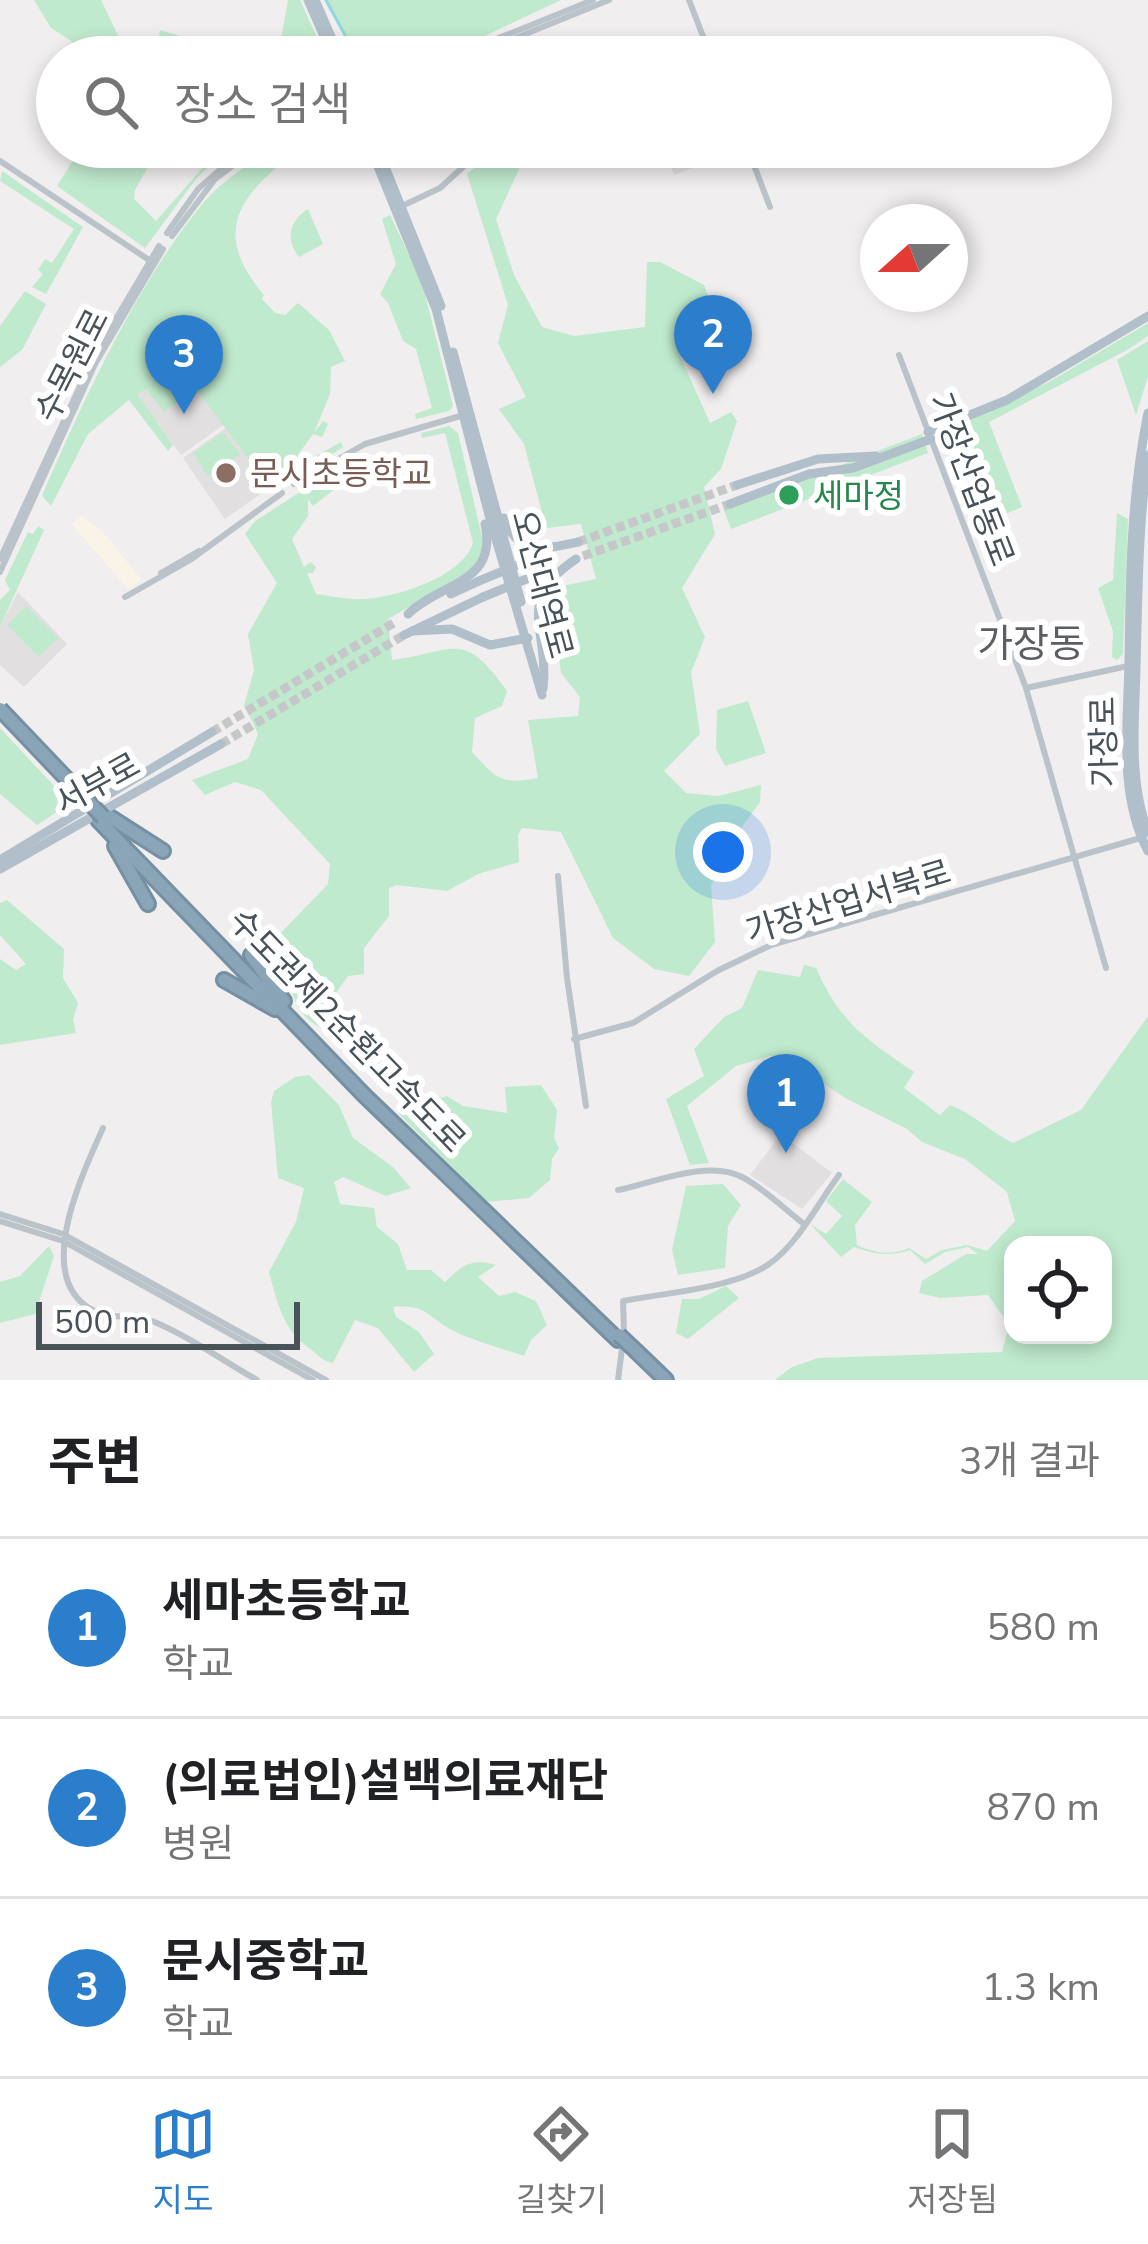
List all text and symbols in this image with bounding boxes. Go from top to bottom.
search box [36,36,1112,168]
icon: search [78,69,144,135]
text: 장소 검색 [174,75,351,136]
north arrow [860,204,968,312]
pin: 2 [674,295,752,394]
street label: 수목원로 [25,301,120,430]
pin: 3 [145,315,223,414]
street label: 가장산업동로 [917,386,1024,573]
place label: 문시초등학교 [250,452,432,497]
marker: 문시초등학교 [213,460,239,486]
place label: 세마정 [813,474,904,519]
marker: 세마정 [776,482,802,508]
street label: 오산대역로 [500,505,583,664]
district label: 가장동 [977,618,1085,671]
street label: 가장로 [1081,696,1128,788]
street label: 서부로 [47,743,148,826]
your location [693,822,753,882]
street label: 가장산업서북로 [740,850,957,955]
street label: 수도권제2순환고속도로 [218,899,475,1163]
pin: 1 [747,1054,825,1153]
map controls [1004,1236,1112,1344]
button: locate [1004,1236,1112,1344]
scale bar [36,1296,300,1349]
text: 500 m [54,1300,150,1345]
text: 주변 [48,1427,142,1497]
text: 3개 결과 [959,1435,1100,1488]
text: 세마초등학교 [162,1571,410,1632]
text: 1 [75,1601,99,1654]
text: 580 m [986,1601,1100,1654]
text: 학교 [162,1638,234,1691]
text: (의료법인)설백의료재단 [162,1751,608,1812]
text: 2 [75,1781,99,1834]
text: 870 m [986,1781,1100,1834]
text: 병원 [162,1818,234,1871]
text: 문시중학교 [162,1931,369,1992]
text: 3 [75,1961,99,2014]
text: 1.3 km [981,1961,1100,2014]
text: 학교 [162,1998,234,2051]
tab: 지도 [150,2101,216,2223]
tab: 길찾기 [516,2101,607,2223]
tab: 저장됨 [907,2101,998,2223]

